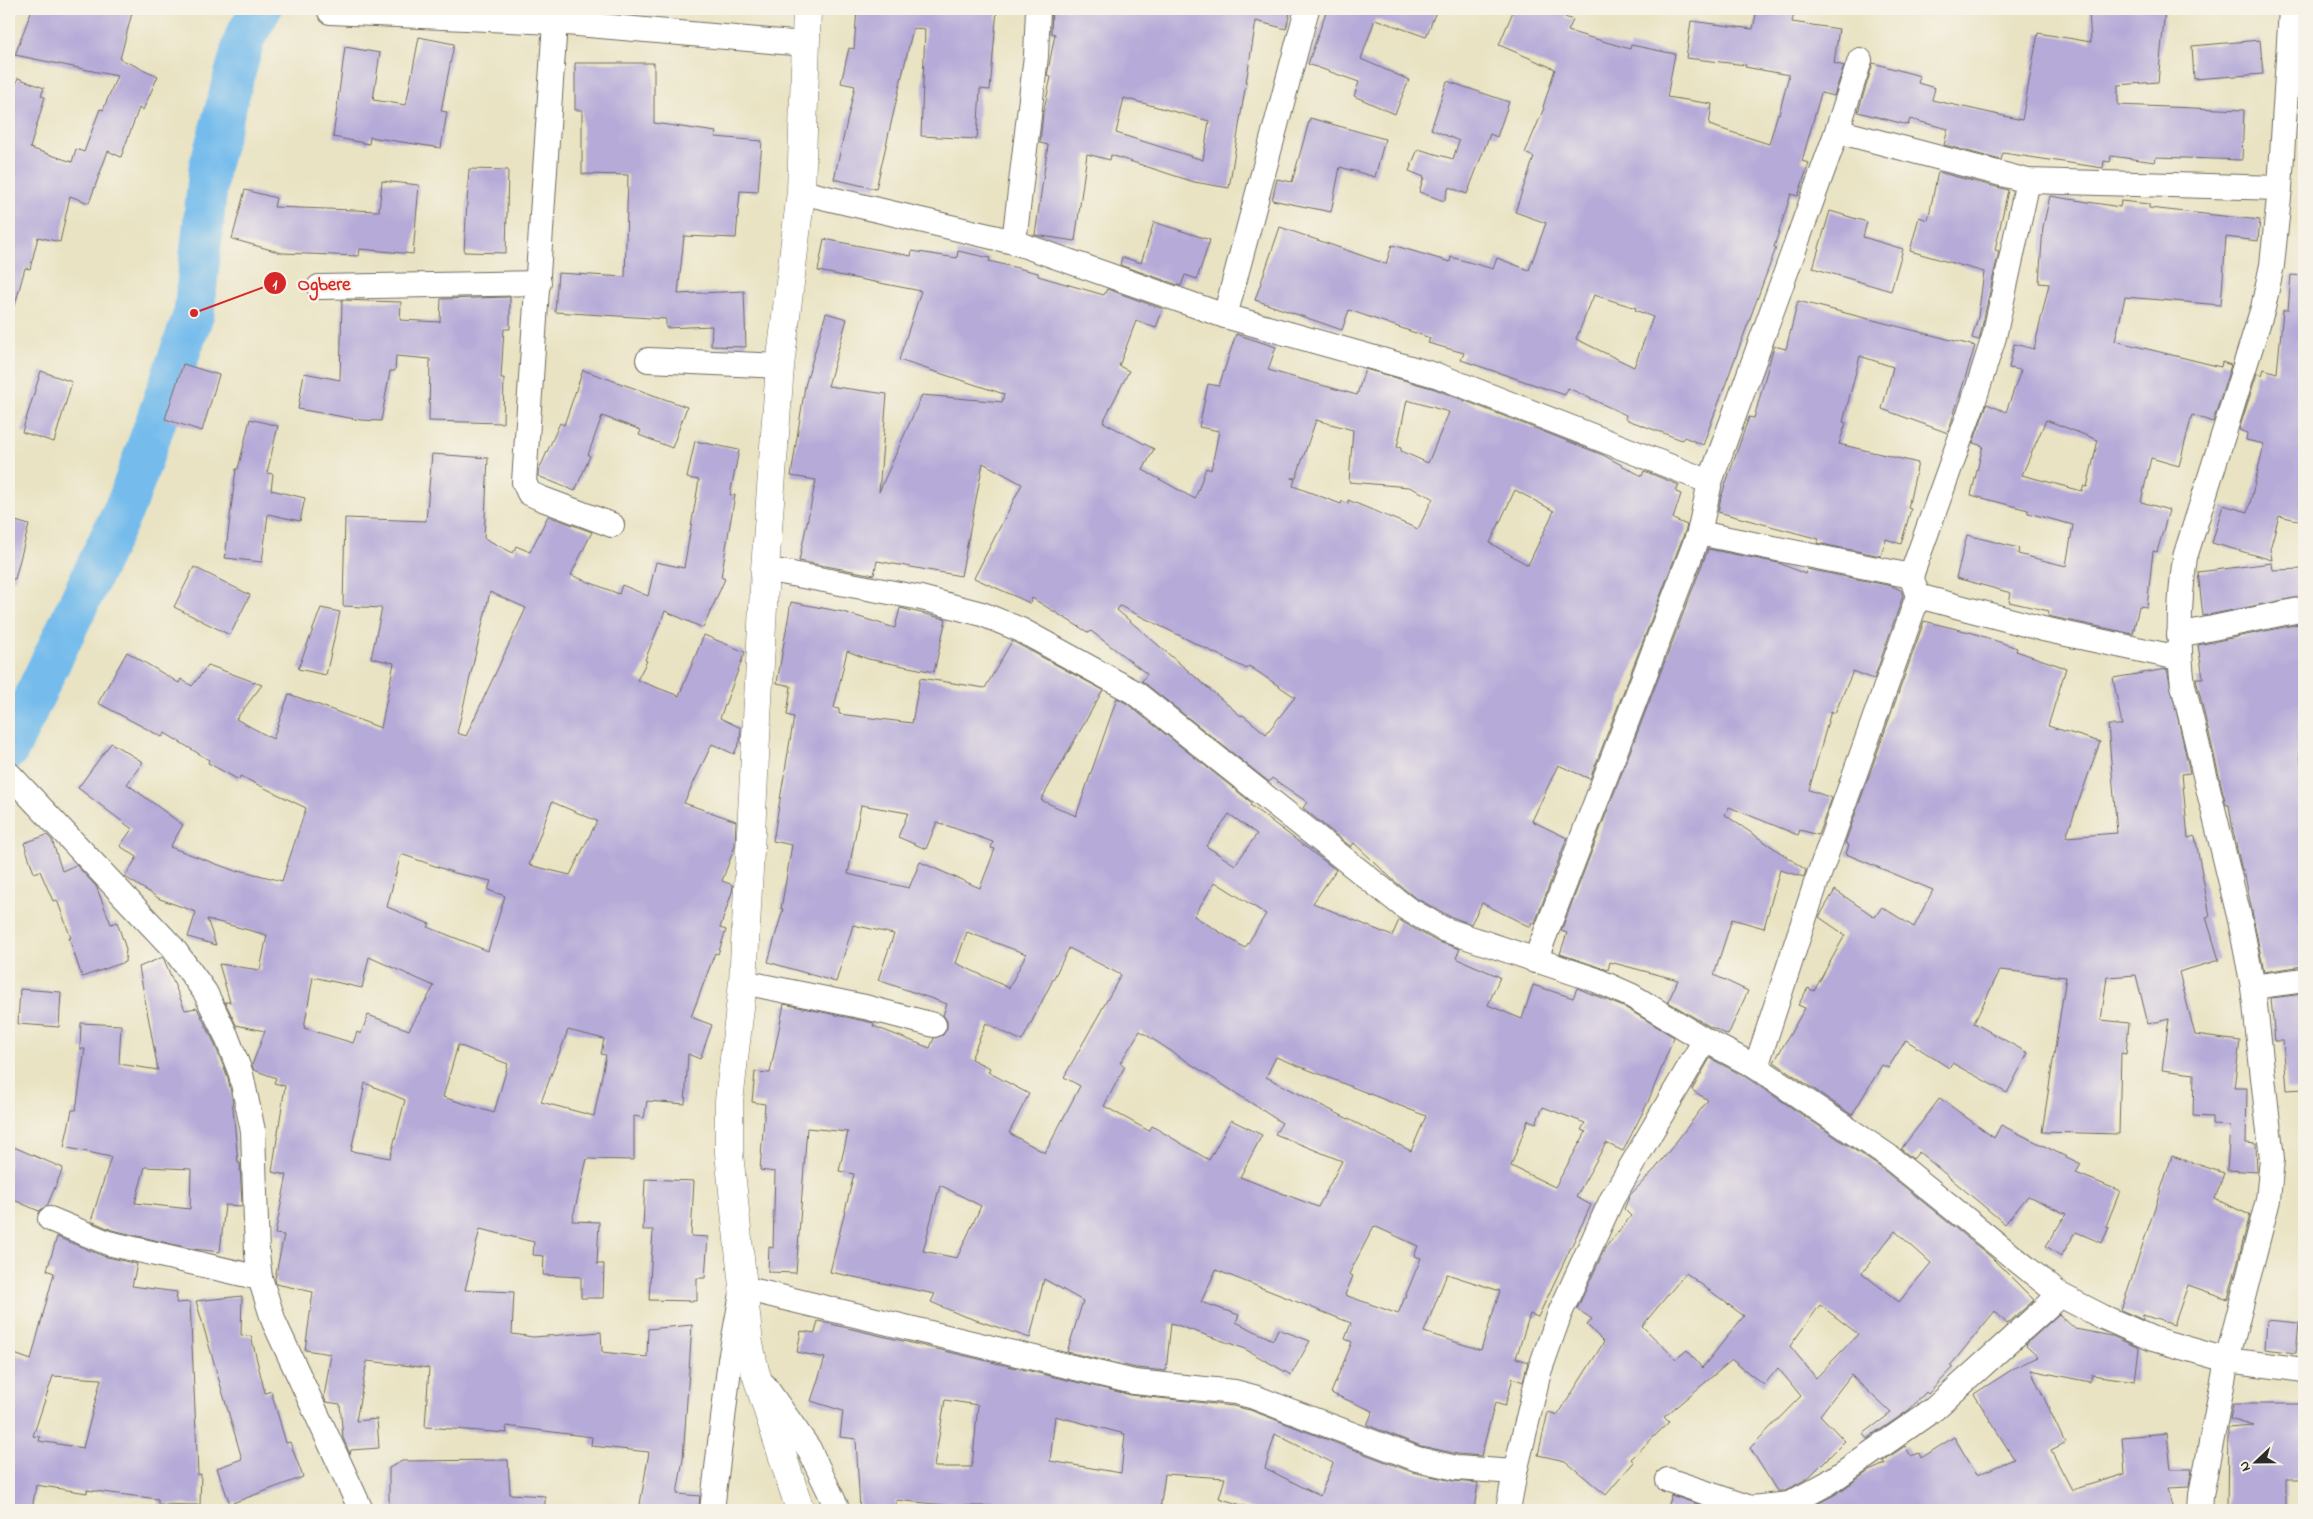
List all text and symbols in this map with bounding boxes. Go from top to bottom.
callout: Ogbere [263,266,361,300]
text: Ogbere [297,272,351,301]
text: 1 [273,274,278,296]
north arrow [2230,1436,2280,1486]
text: N [2234,1458,2257,1475]

